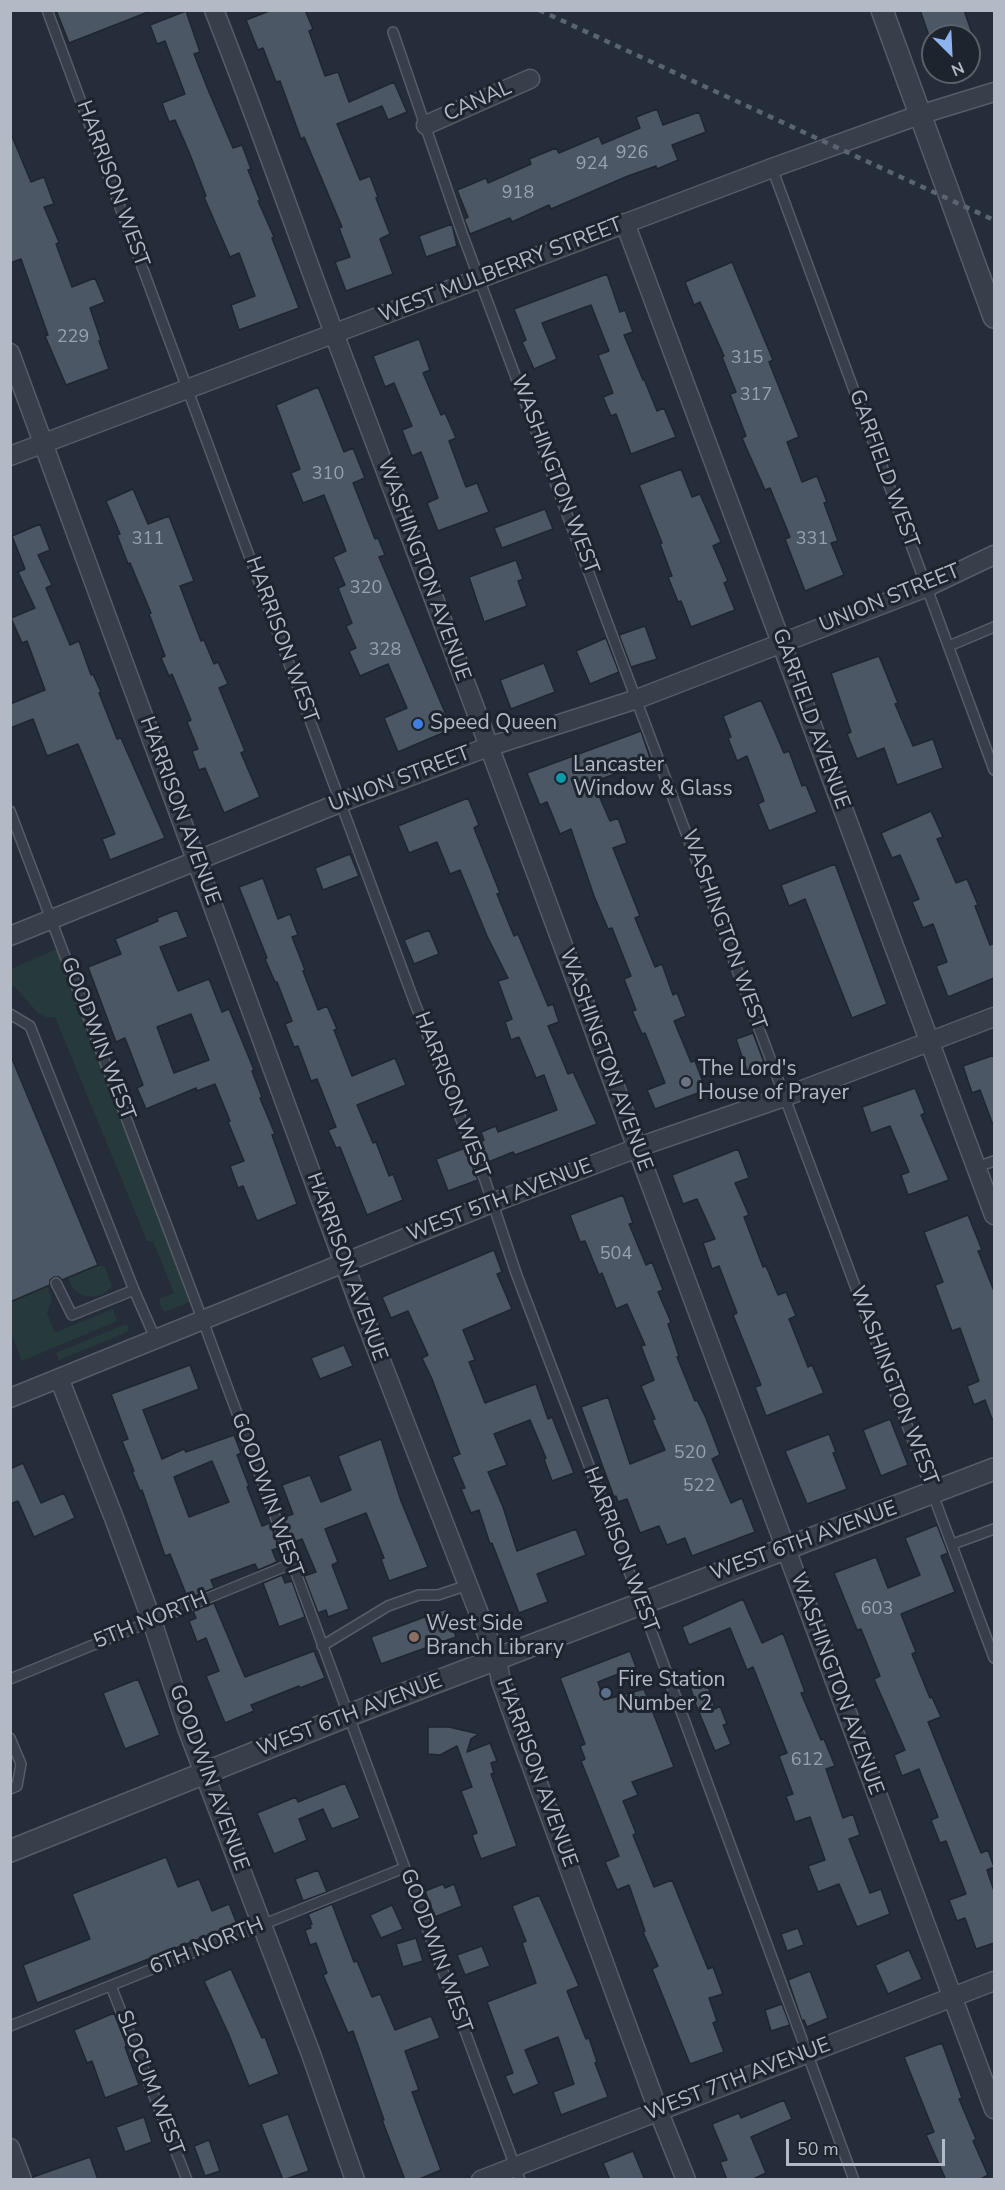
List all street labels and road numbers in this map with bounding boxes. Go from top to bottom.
street label: CANAL [440,76,516,128]
street label: HARRISON WEST [70,97,154,271]
street label: WEST MULBERRY STREET [376,213,626,329]
street label: WASHINGTON WEST [504,372,604,578]
street label: GARFIELD WEST [843,386,923,552]
street label: WASHINGTON AVENUE [371,455,475,685]
street label: HARRISON WEST [239,553,323,727]
street label: UNION STREET [816,559,964,639]
street label: GARFIELD AVENUE [766,625,854,813]
street label: HARRISON AVENUE [133,713,225,909]
street label: UNION STREET [326,741,474,819]
street label: WASHINGTON WEST [675,826,771,1034]
street label: WASHINGTON AVENUE [553,945,657,1175]
street label: GOODWIN WEST [54,954,140,1124]
street label: HARRISON WEST [408,1009,494,1181]
street label: WEST 5TH AVENUE [404,1154,596,1248]
street label: HARRISON AVENUE [300,1169,392,1365]
street label: WASHINGTON WEST [843,1283,943,1489]
street label: GOODWIN WEST [225,1410,307,1580]
street label: HARRISON WEST [577,1464,663,1636]
street label: WEST 6TH AVENUE [707,1497,901,1587]
street label: WASHINGTON AVENUE [784,1569,888,1799]
street label: 5TH NORTH [90,1587,212,1655]
street label: WEST 6TH AVENUE [254,1669,446,1763]
street label: HARRISON AVENUE [490,1675,582,1871]
street label: GOODWIN AVENUE [163,1682,253,1874]
street label: GOODWIN WEST [394,1866,476,2036]
street label: 6TH NORTH [146,1913,268,1981]
street label: SLOCUM WEST [110,2007,188,2159]
street label: WEST 7TH AVENUE [642,2033,834,2127]

